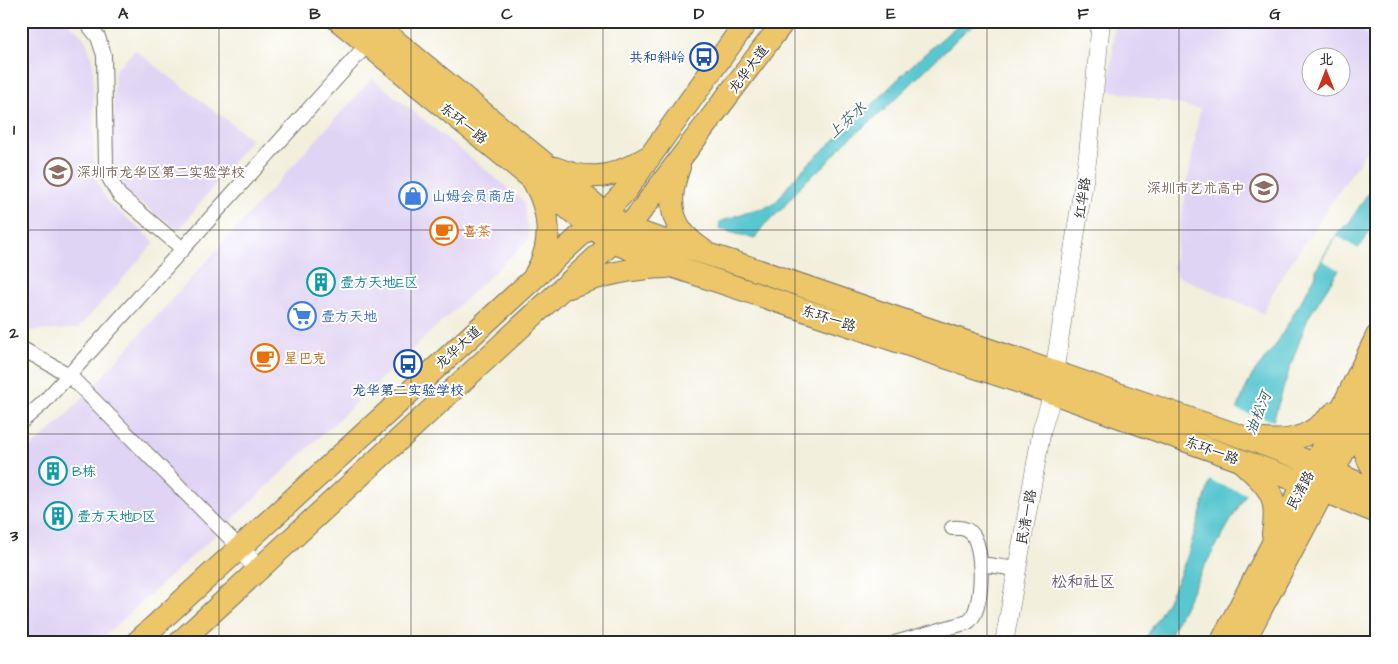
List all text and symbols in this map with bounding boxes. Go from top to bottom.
text: A [118,3,129,25]
text: B [309,3,321,25]
text: C [501,3,513,25]
text: D [694,3,705,25]
text: E [886,3,896,25]
text: F [1077,3,1089,25]
text: G [1269,3,1281,25]
street label: 龙华大道 [724,41,774,98]
bus stop icon: 共和斜岭 [689,42,719,72]
place label: 共和斜岭 [629,48,685,68]
north arrow [1300,48,1350,98]
text: 北 [1319,50,1333,70]
water label: 上芬水 [824,97,872,143]
street label: 东环一路 [435,98,491,149]
text: 1 [13,119,16,141]
school or university icon: 深圳市龙华区第二实验学校 [43,157,73,187]
place label: 深圳市龙华区第二实验学校 [77,163,245,183]
school or university icon: 深圳市艺术高中 [1249,173,1279,203]
street label: 红华路 [1070,176,1096,220]
place label: 深圳市艺术高中 [1147,179,1245,199]
shop icon: 山姆会员商店 [398,181,428,211]
place label: 山姆会员商店 [432,187,516,207]
cafe icon: 喜茶 [429,216,459,246]
place label: 喜茶 [463,222,491,242]
building icon: 壹方天地E区 [306,267,336,297]
place label: 壹方天地E区 [340,273,418,293]
supermarket icon: 壹方天地 [287,301,317,331]
street label: 东环一路 [799,301,858,337]
place label: 壹方天地 [321,307,377,327]
text: 2 [8,322,19,344]
street label: 龙华大道 [431,322,486,374]
cafe icon: 星巴克 [250,343,280,373]
place label: 星巴克 [284,349,326,369]
bus stop icon: 龙华第二实验学校 [393,349,423,379]
place label: 龙华第二实验学校 [352,381,464,401]
water label: 油松河 [1240,386,1278,438]
street label: 东环一路 [1182,432,1241,470]
building icon: B栋 [38,456,68,486]
place label: B栋 [72,462,96,482]
street label: 民清路 [1282,467,1320,514]
street label: 民清一路 [1012,488,1042,546]
building icon: 壹方天地D区 [43,501,73,531]
place label: 壹方天地D区 [77,507,156,527]
text: 3 [9,525,19,547]
district label: 松和社区 [1051,571,1115,593]

